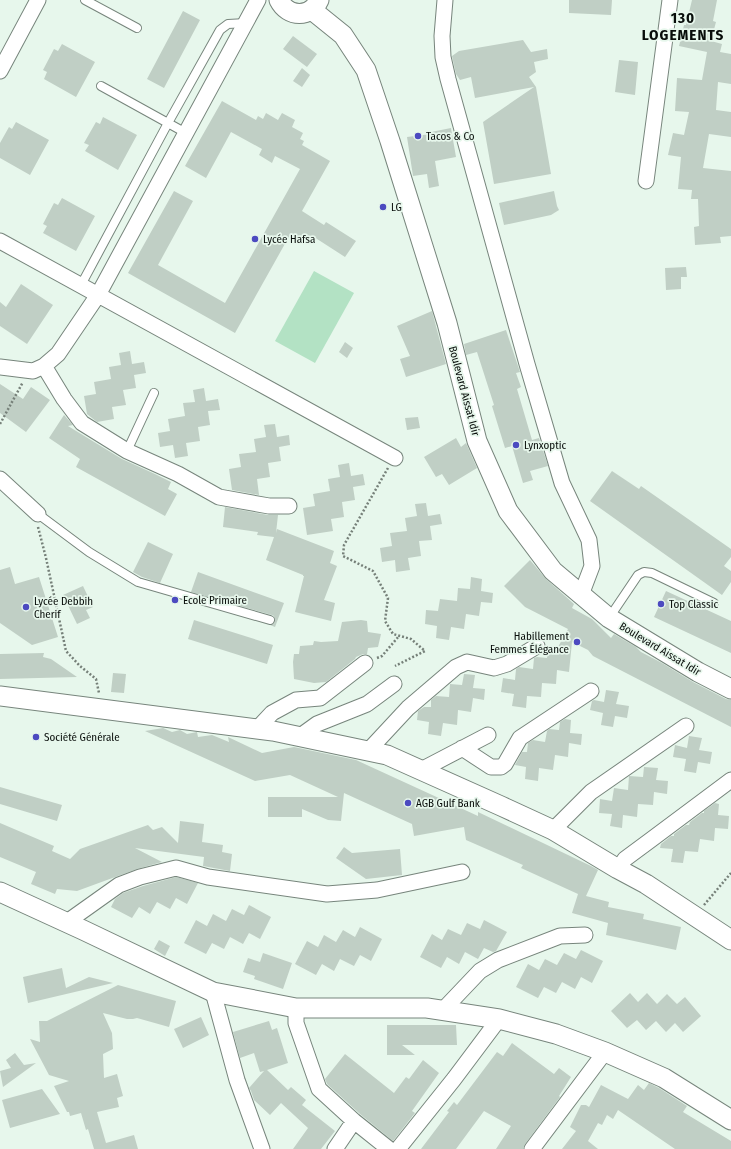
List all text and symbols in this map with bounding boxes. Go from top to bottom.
district label: 130 LOGEMENTS [642,9,724,44]
place label: Tacos & Co [426,130,475,143]
marker: Tacos & Co [413,131,423,141]
place label: LG [391,201,402,214]
marker: LG [378,202,388,212]
place label: Lycée Hafsa [263,233,315,246]
marker: Lycée Hafsa [250,234,260,244]
street label: Boulevard Aissat Idir [446,345,482,438]
place label: Lynxoptic [524,439,567,452]
marker: Lynxoptic [511,440,521,450]
place label: Ecole Primaire [183,594,247,607]
place label: Lycée Debbih Cherif [34,595,93,621]
marker: Ecole Primaire [170,595,180,605]
place label: Top Classic [669,598,718,611]
marker: Top Classic [656,599,666,609]
marker: Lycée Debbih Cherif [21,602,31,612]
street label: Boulevard Aissat Idir [617,620,703,679]
place label: Habillement Femmes Élégance [490,630,569,656]
marker: Habillement Femmes Élégance [572,637,582,647]
place label: Société Générale [44,731,120,744]
marker: Société Générale [31,732,41,742]
place label: AGB Gulf Bank [416,797,481,810]
marker: AGB Gulf Bank [403,798,413,808]

